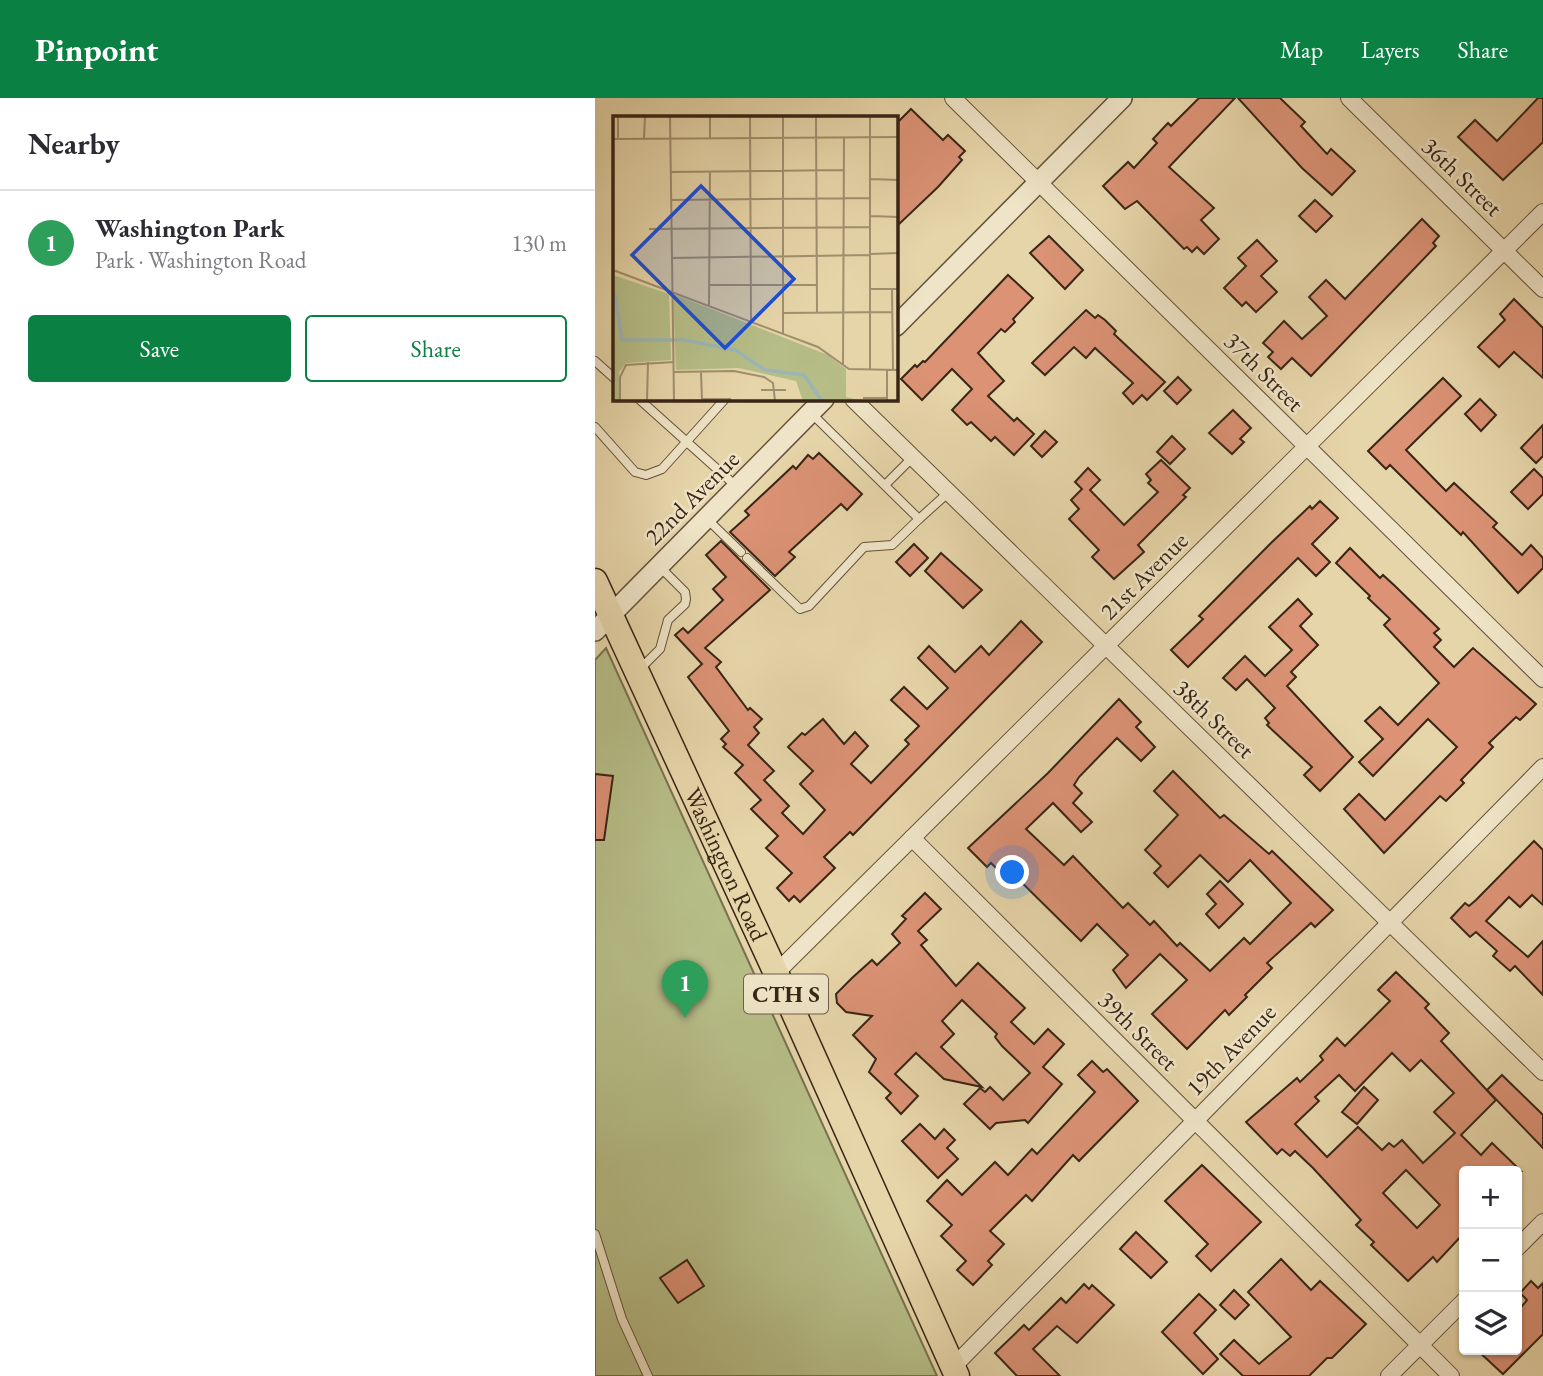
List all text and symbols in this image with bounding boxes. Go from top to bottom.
text: Pinpoint [35,28,158,71]
text: Map [1280,34,1323,65]
text: Layers [1361,34,1420,65]
text: Share [1458,34,1508,65]
inset map [613,116,898,401]
text: Nearby [28,124,120,163]
street label: 36th Street [1415,131,1510,223]
text: Washington Park [95,211,285,245]
text: 1 [45,228,57,258]
text: 130 m [511,228,567,258]
text: Park · Washington Road [95,245,307,275]
button: Save [28,315,291,382]
button: Share [305,315,567,382]
street label: 37th Street [1218,325,1311,418]
street label: 22nd Avenue [638,444,746,552]
street label: 21st Avenue [1093,525,1194,626]
street label: 38th Street [1167,673,1262,765]
street label: Washington Road [677,782,775,946]
your location [995,855,1029,889]
pin: 1 [662,960,708,1018]
road number: CTH S [744,974,828,1014]
street label: 39th Street [1092,984,1185,1077]
street label: 19th Avenue [1179,997,1282,1102]
map controls [1459,1166,1522,1355]
button: + [1459,1166,1522,1229]
button: − [1459,1229,1522,1292]
button: layers [1459,1292,1522,1355]

